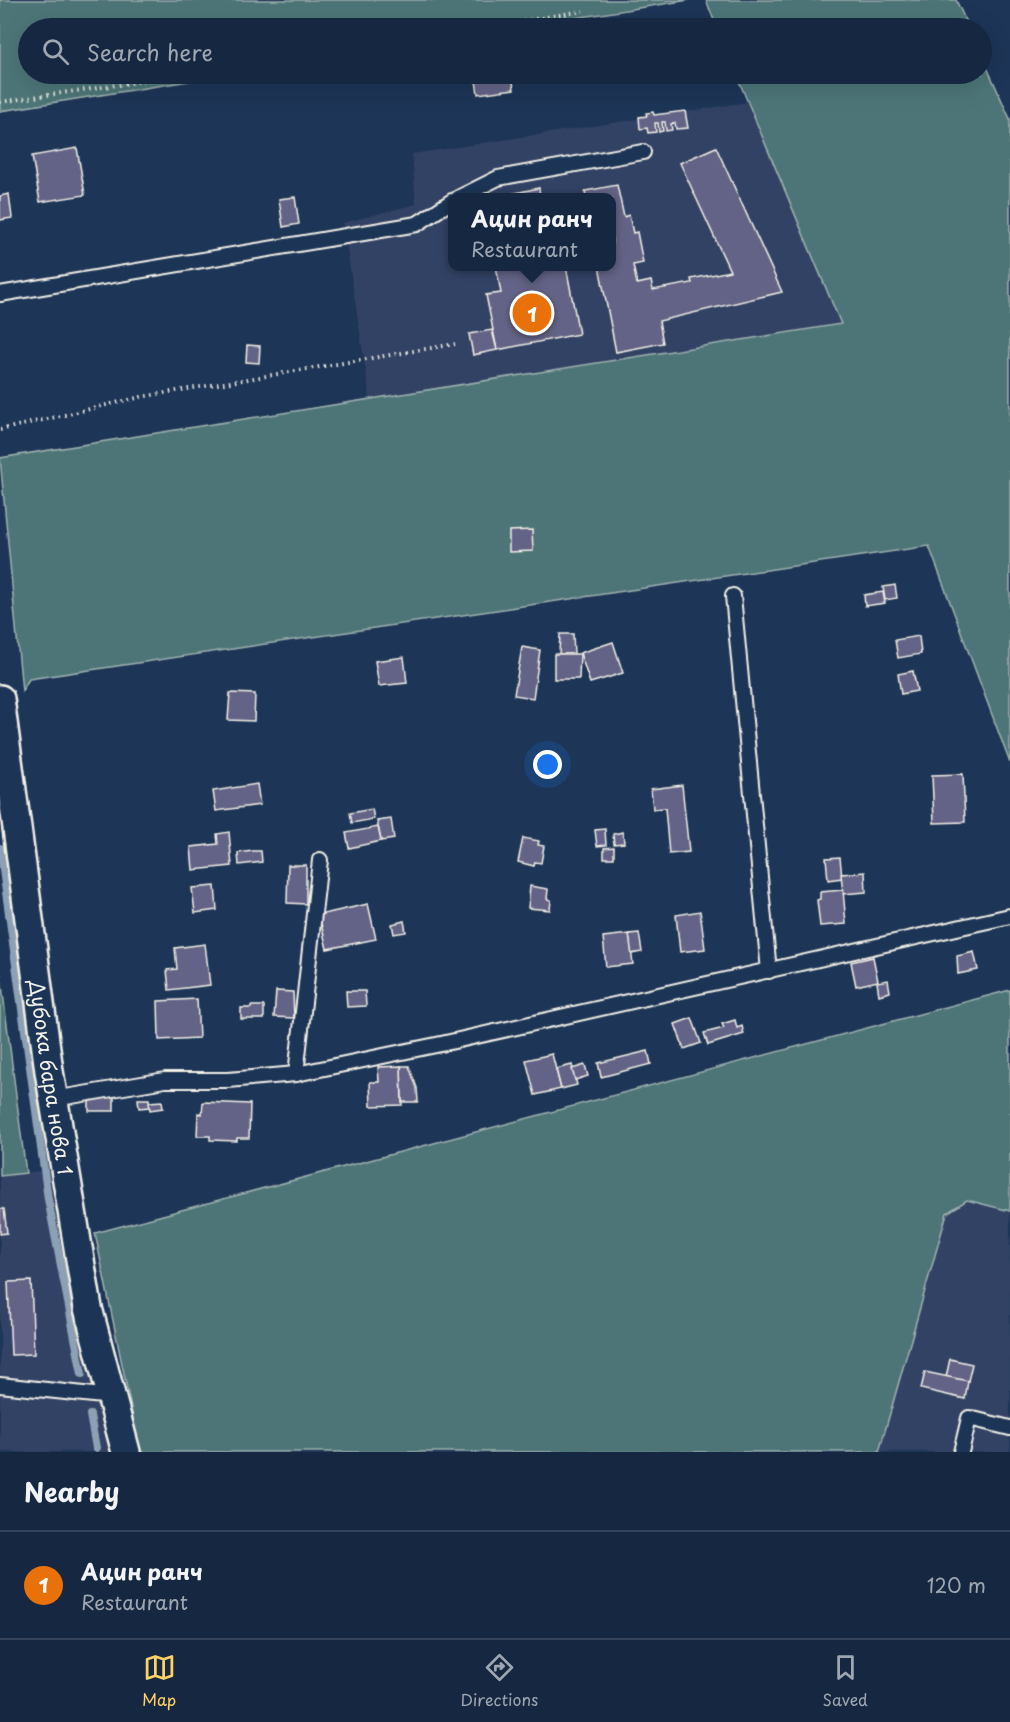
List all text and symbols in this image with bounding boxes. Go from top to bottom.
search box [18,18,992,84]
icon: search [39,35,72,68]
text: Search here [87,35,213,68]
popup [448,193,616,271]
text: Ацин ранч [471,201,593,234]
text: Restaurant [471,234,578,264]
pin: 1 [512,290,552,336]
your location [533,750,562,779]
street label: Дубока бара нова 1 [22,977,81,1177]
text: Nearby [24,1472,119,1511]
text: Ацин ранч [81,1554,203,1587]
text: 1 [39,1570,48,1600]
text: 120 m [927,1570,986,1600]
text: Restaurant [81,1587,188,1617]
tab: Map [142,1651,176,1711]
tab: Directions [460,1651,538,1711]
tab: Saved [822,1651,868,1711]

